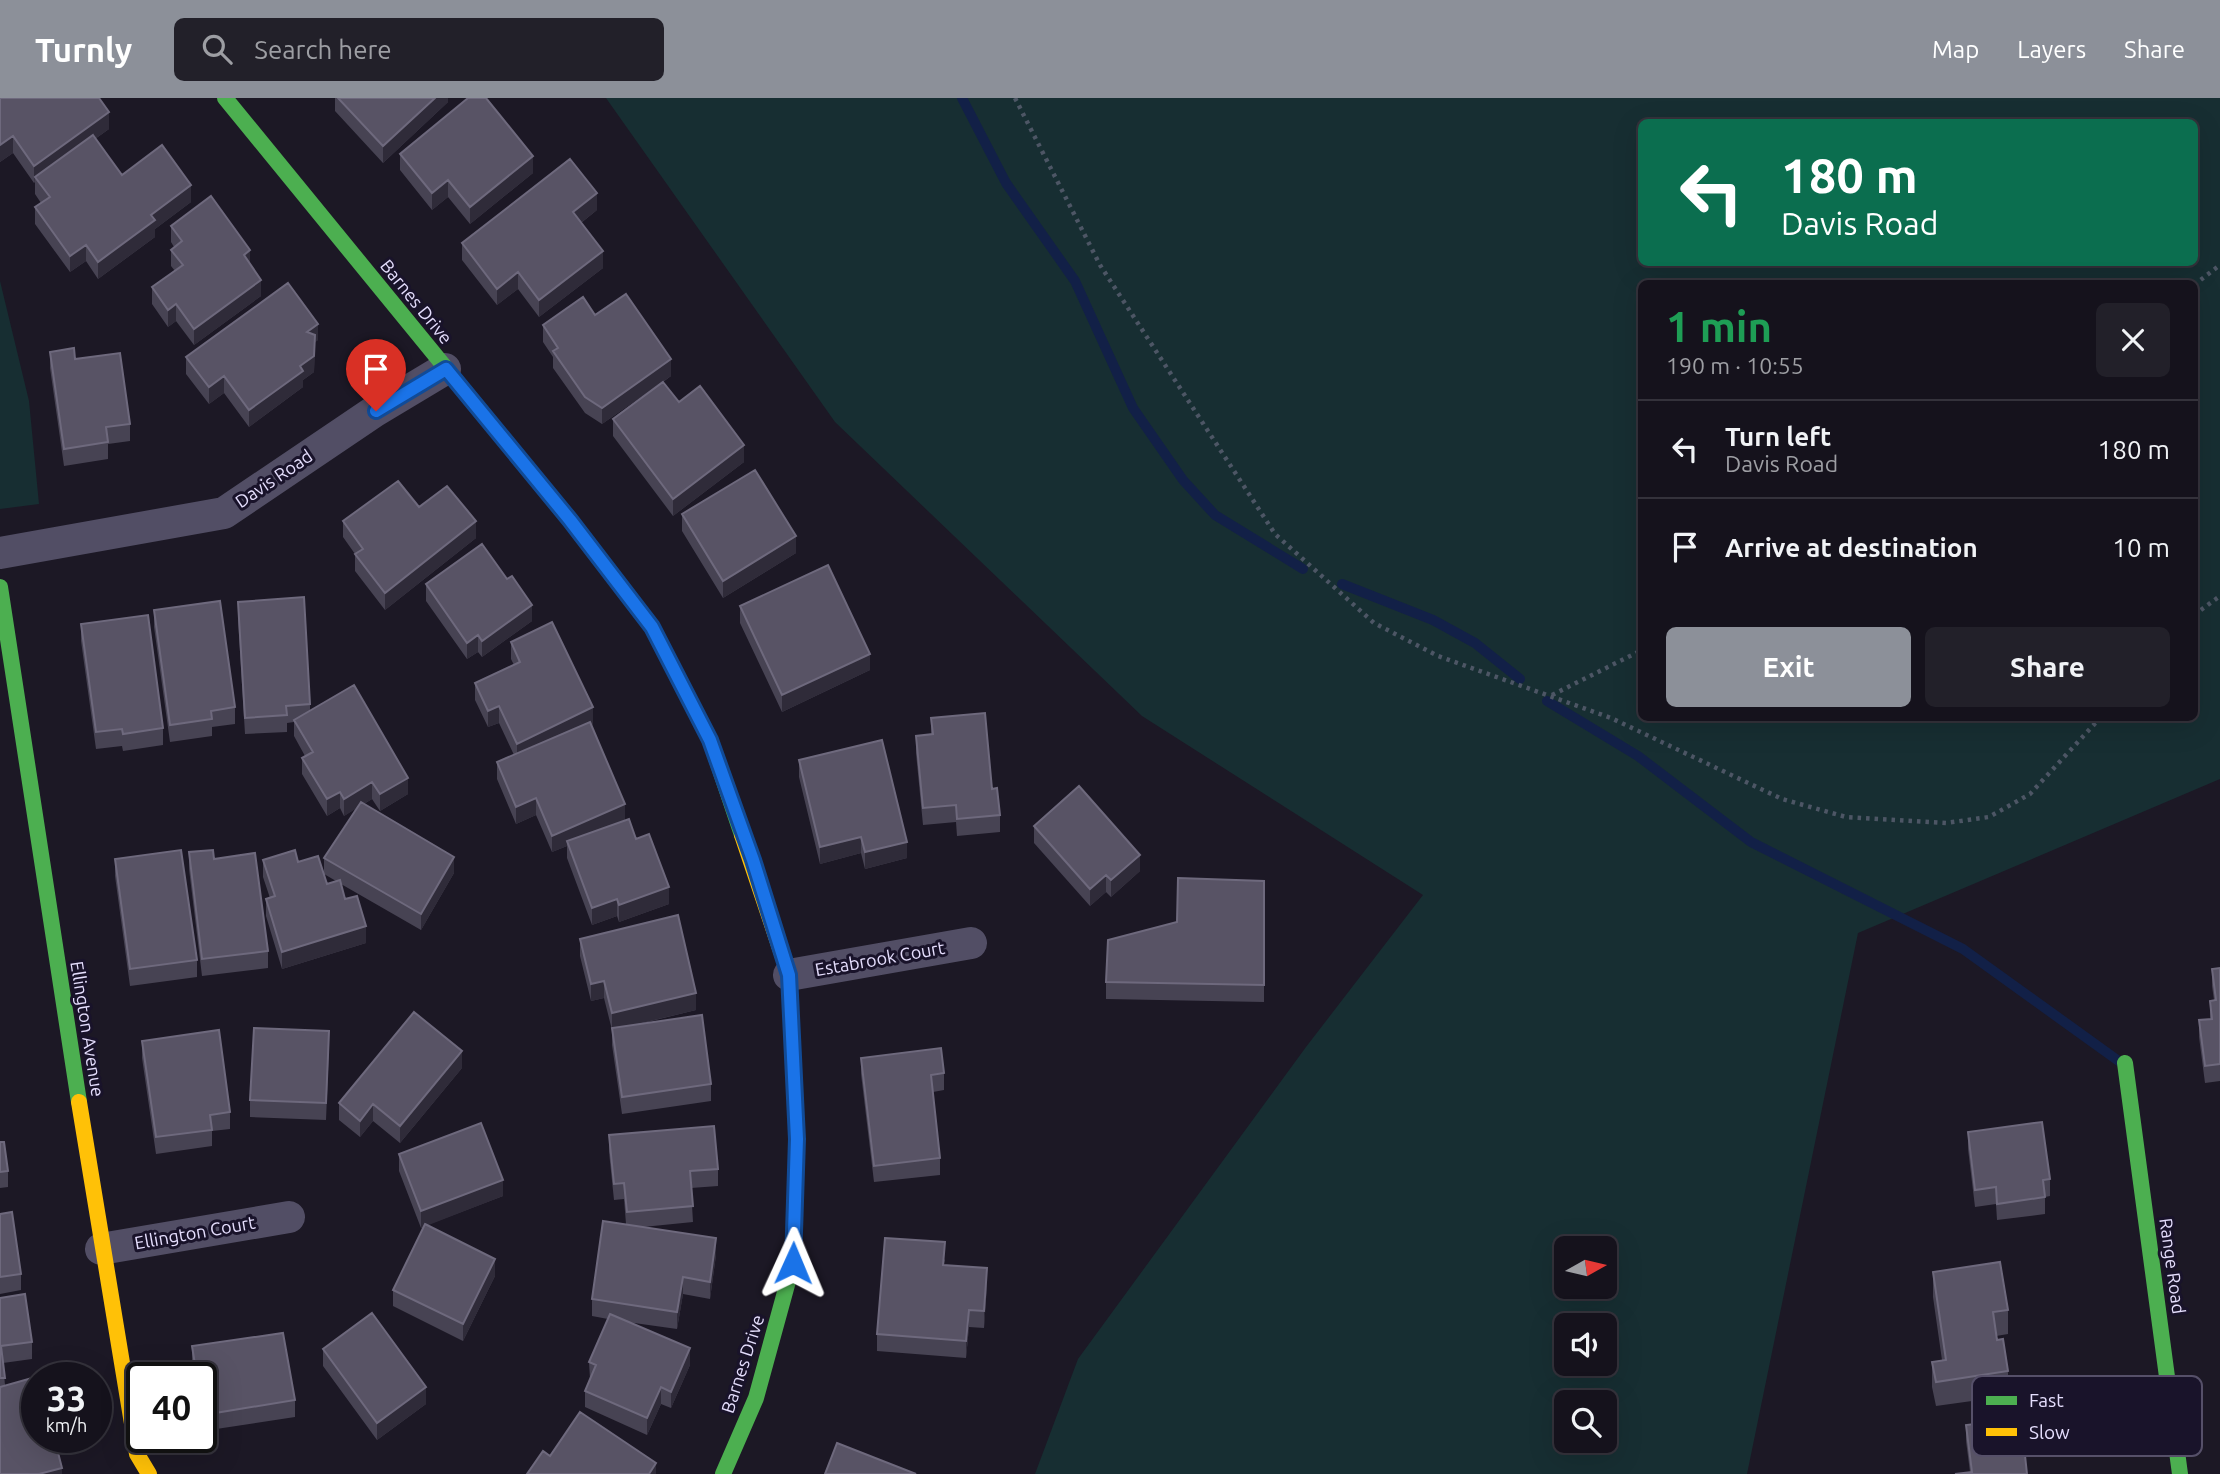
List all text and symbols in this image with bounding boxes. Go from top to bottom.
search box [174,18,664,81]
icon: search [198,30,236,68]
text: Turnly [35,31,132,68]
text: Search here [254,35,392,64]
text: Map [1932,36,1979,63]
text: Layers [2017,36,2086,63]
text: Share [2124,36,2185,63]
icon: left [1666,147,1757,238]
text: 180 m [1781,147,1918,202]
text: Davis Road [1781,205,1938,241]
street label: Barnes Drive [377,255,457,347]
text: 1 min [1666,303,1772,350]
button: close [2096,303,2170,377]
pin [346,339,406,411]
icon: arrive [357,350,395,388]
text: 190 m · 10:55 [1666,353,1804,378]
text: Turn left [1725,422,1831,451]
icon: left [1666,430,1704,468]
text: 180 m [2098,435,2170,464]
street label: Davis Road [231,445,316,511]
text: Davis Road [1725,451,1838,476]
icon: arrive [1666,528,1704,566]
text: Arrive at destination [1725,533,1978,562]
text: 10 m [2112,533,2170,562]
button: Exit [1666,627,1911,707]
button: Share [1925,627,2170,707]
street label: Estabrook Court [813,937,946,979]
street label: Ellington Avenue [67,960,109,1098]
street label: Ellington Court [133,1212,257,1252]
street label: Range Road [2156,1217,2190,1315]
position arrow [756,1226,830,1300]
north arrow [1554,1236,1617,1298]
map controls [1554,1236,1617,1453]
street label: Barnes Drive [717,1312,767,1415]
button: sound [1554,1313,1617,1376]
speed limit sign: 40 [126,1362,217,1453]
legend [1972,1376,2202,1456]
text: 33 [47,1378,86,1418]
text: Fast [2029,1389,2064,1411]
button: search [1554,1390,1617,1453]
text: km/h [46,1415,87,1435]
text: Slow [2029,1421,2070,1443]

